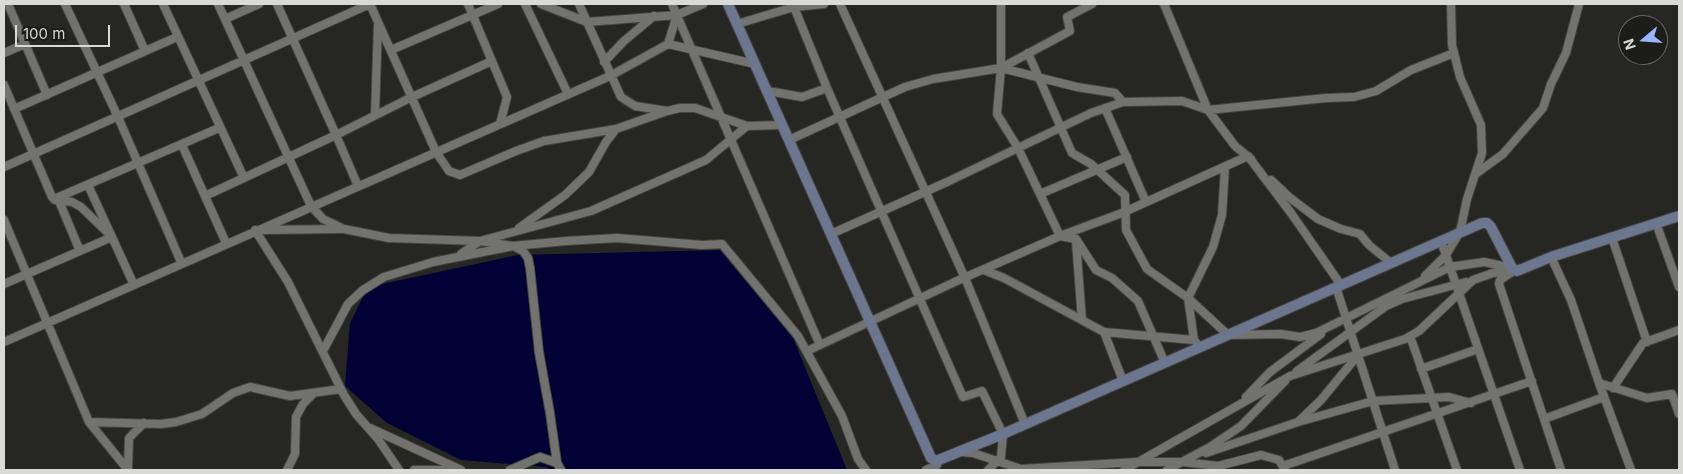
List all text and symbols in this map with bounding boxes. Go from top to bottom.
scale bar [18,15,112,47]
north arrow [1618,15,1668,65]
text: 100 m [23,24,65,43]
text: N [1619,37,1639,52]

